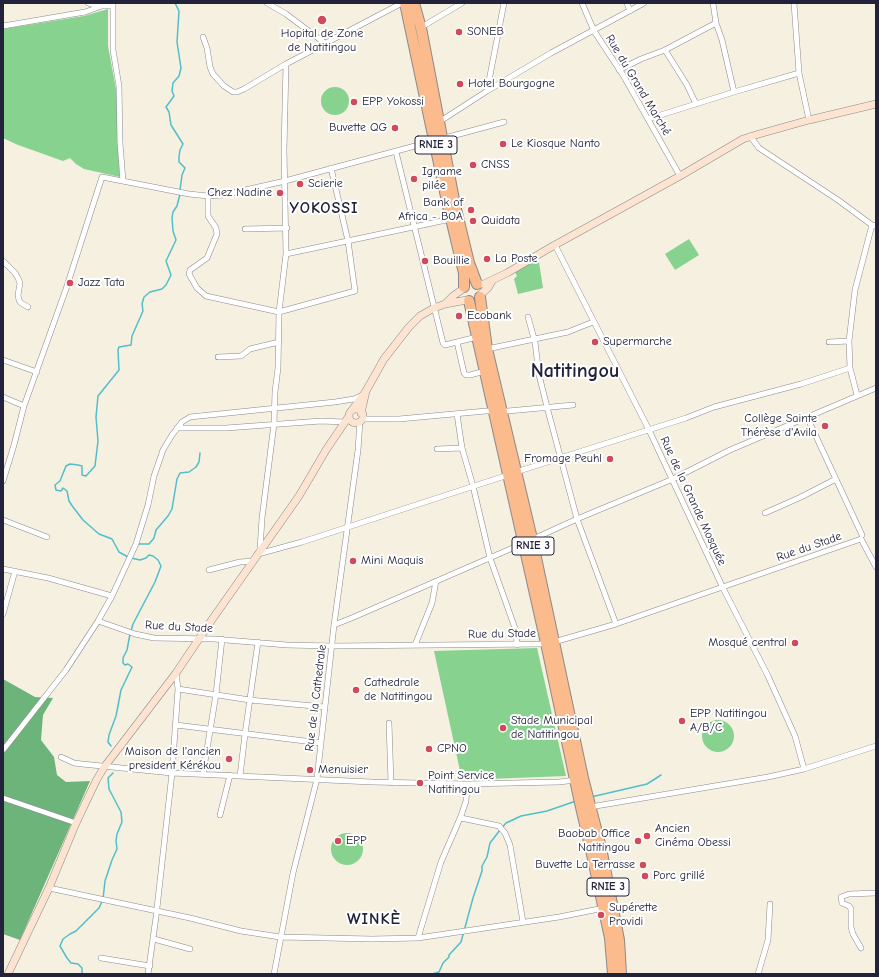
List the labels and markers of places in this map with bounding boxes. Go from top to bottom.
marker: Hopital de Zone de Natitingou [316,14,328,26]
place label: SONEB [467,25,504,39]
place label: Hopital de Zone de Natitingou [281,27,363,55]
marker: SONEB [454,27,464,37]
place label: Hotel Bourgogne [468,77,555,91]
marker: Hotel Bourgogne [455,79,465,89]
place label: EPP Yokossi [362,95,424,109]
marker: EPP Yokossi [349,97,359,107]
place label: Buvette QG [329,121,387,135]
marker: Buvette QG [390,123,400,133]
place label: Le Kiosque Nanto [511,137,600,151]
marker: Le Kiosque Nanto [498,139,508,149]
place label: CNSS [481,158,510,172]
marker: CNSS [468,160,478,170]
place label: Igname pilée [422,165,462,193]
marker: Igname pilée [409,174,419,184]
place label: Scierie [308,177,343,191]
marker: Scierie [295,179,305,189]
place label: Chez Nadine [207,186,272,200]
marker: Chez Nadine [275,188,285,198]
place label: Bank of Africa - BOA [398,196,463,224]
marker: Bank of Africa - BOA [466,205,476,215]
place label: Quidata [481,214,520,228]
marker: Quidata [468,216,478,226]
place label: La Poste [495,252,538,266]
place label: Bouillie [433,254,470,268]
marker: La Poste [482,254,492,264]
marker: Bouillie [420,256,430,266]
place label: Jazz Tata [78,276,125,290]
marker: Jazz Tata [65,278,75,288]
place label: Ecobank [467,309,511,323]
marker: Ecobank [454,311,464,321]
place label: Supermarche [603,335,672,349]
marker: Supermarche [590,337,600,347]
place label: Collège Sainte Thérèse d'Avila [741,412,817,440]
marker: Collège Sainte Thérèse d'Avila [820,421,830,431]
place label: Fromage Peuhl [524,452,602,466]
marker: Fromage Peuhl [605,454,615,464]
place label: Mini Maquis [361,554,423,568]
marker: Mini Maquis [348,556,358,566]
place label: Mosqué central [708,636,787,650]
marker: Mosqué central [790,638,800,648]
place label: Cathedrale de Natitingou [364,676,432,704]
marker: Cathedrale de Natitingou [351,685,361,695]
place label: EPP Natitingou A/B/C [690,707,767,735]
place label: Stade Municipal de Natitingou [511,714,593,742]
marker: EPP Natitingou A/B/C [677,716,687,726]
marker: Stade Municipal de Natitingou [498,723,508,733]
place label: CPNO [437,742,467,756]
marker: CPNO [424,744,434,754]
place label: Maison de l'ancien president Kérékou [125,745,221,773]
marker: Maison de l'ancien president Kérékou [224,754,234,764]
place label: Menuisier [318,763,368,777]
marker: Menuisier [305,765,315,775]
place label: Point Service Natitingou [428,769,494,797]
marker: Point Service Natitingou [415,778,425,788]
place label: Ancien Cinéma Obessi [655,822,731,850]
place label: Baobab Office Natitingou [558,827,630,855]
marker: Ancien Cinéma Obessi [642,831,652,841]
place label: EPP [346,834,367,848]
marker: EPP [333,836,343,846]
marker: Baobab Office Natitingou [633,836,643,846]
place label: Buvette La Terrasse [535,858,635,872]
marker: Buvette La Terrasse [638,860,648,870]
place label: Porc grillé [653,869,705,883]
marker: Porc grillé [640,871,650,881]
place label: Supérette Providi [609,901,657,929]
marker: Supérette Providi [596,910,606,920]

